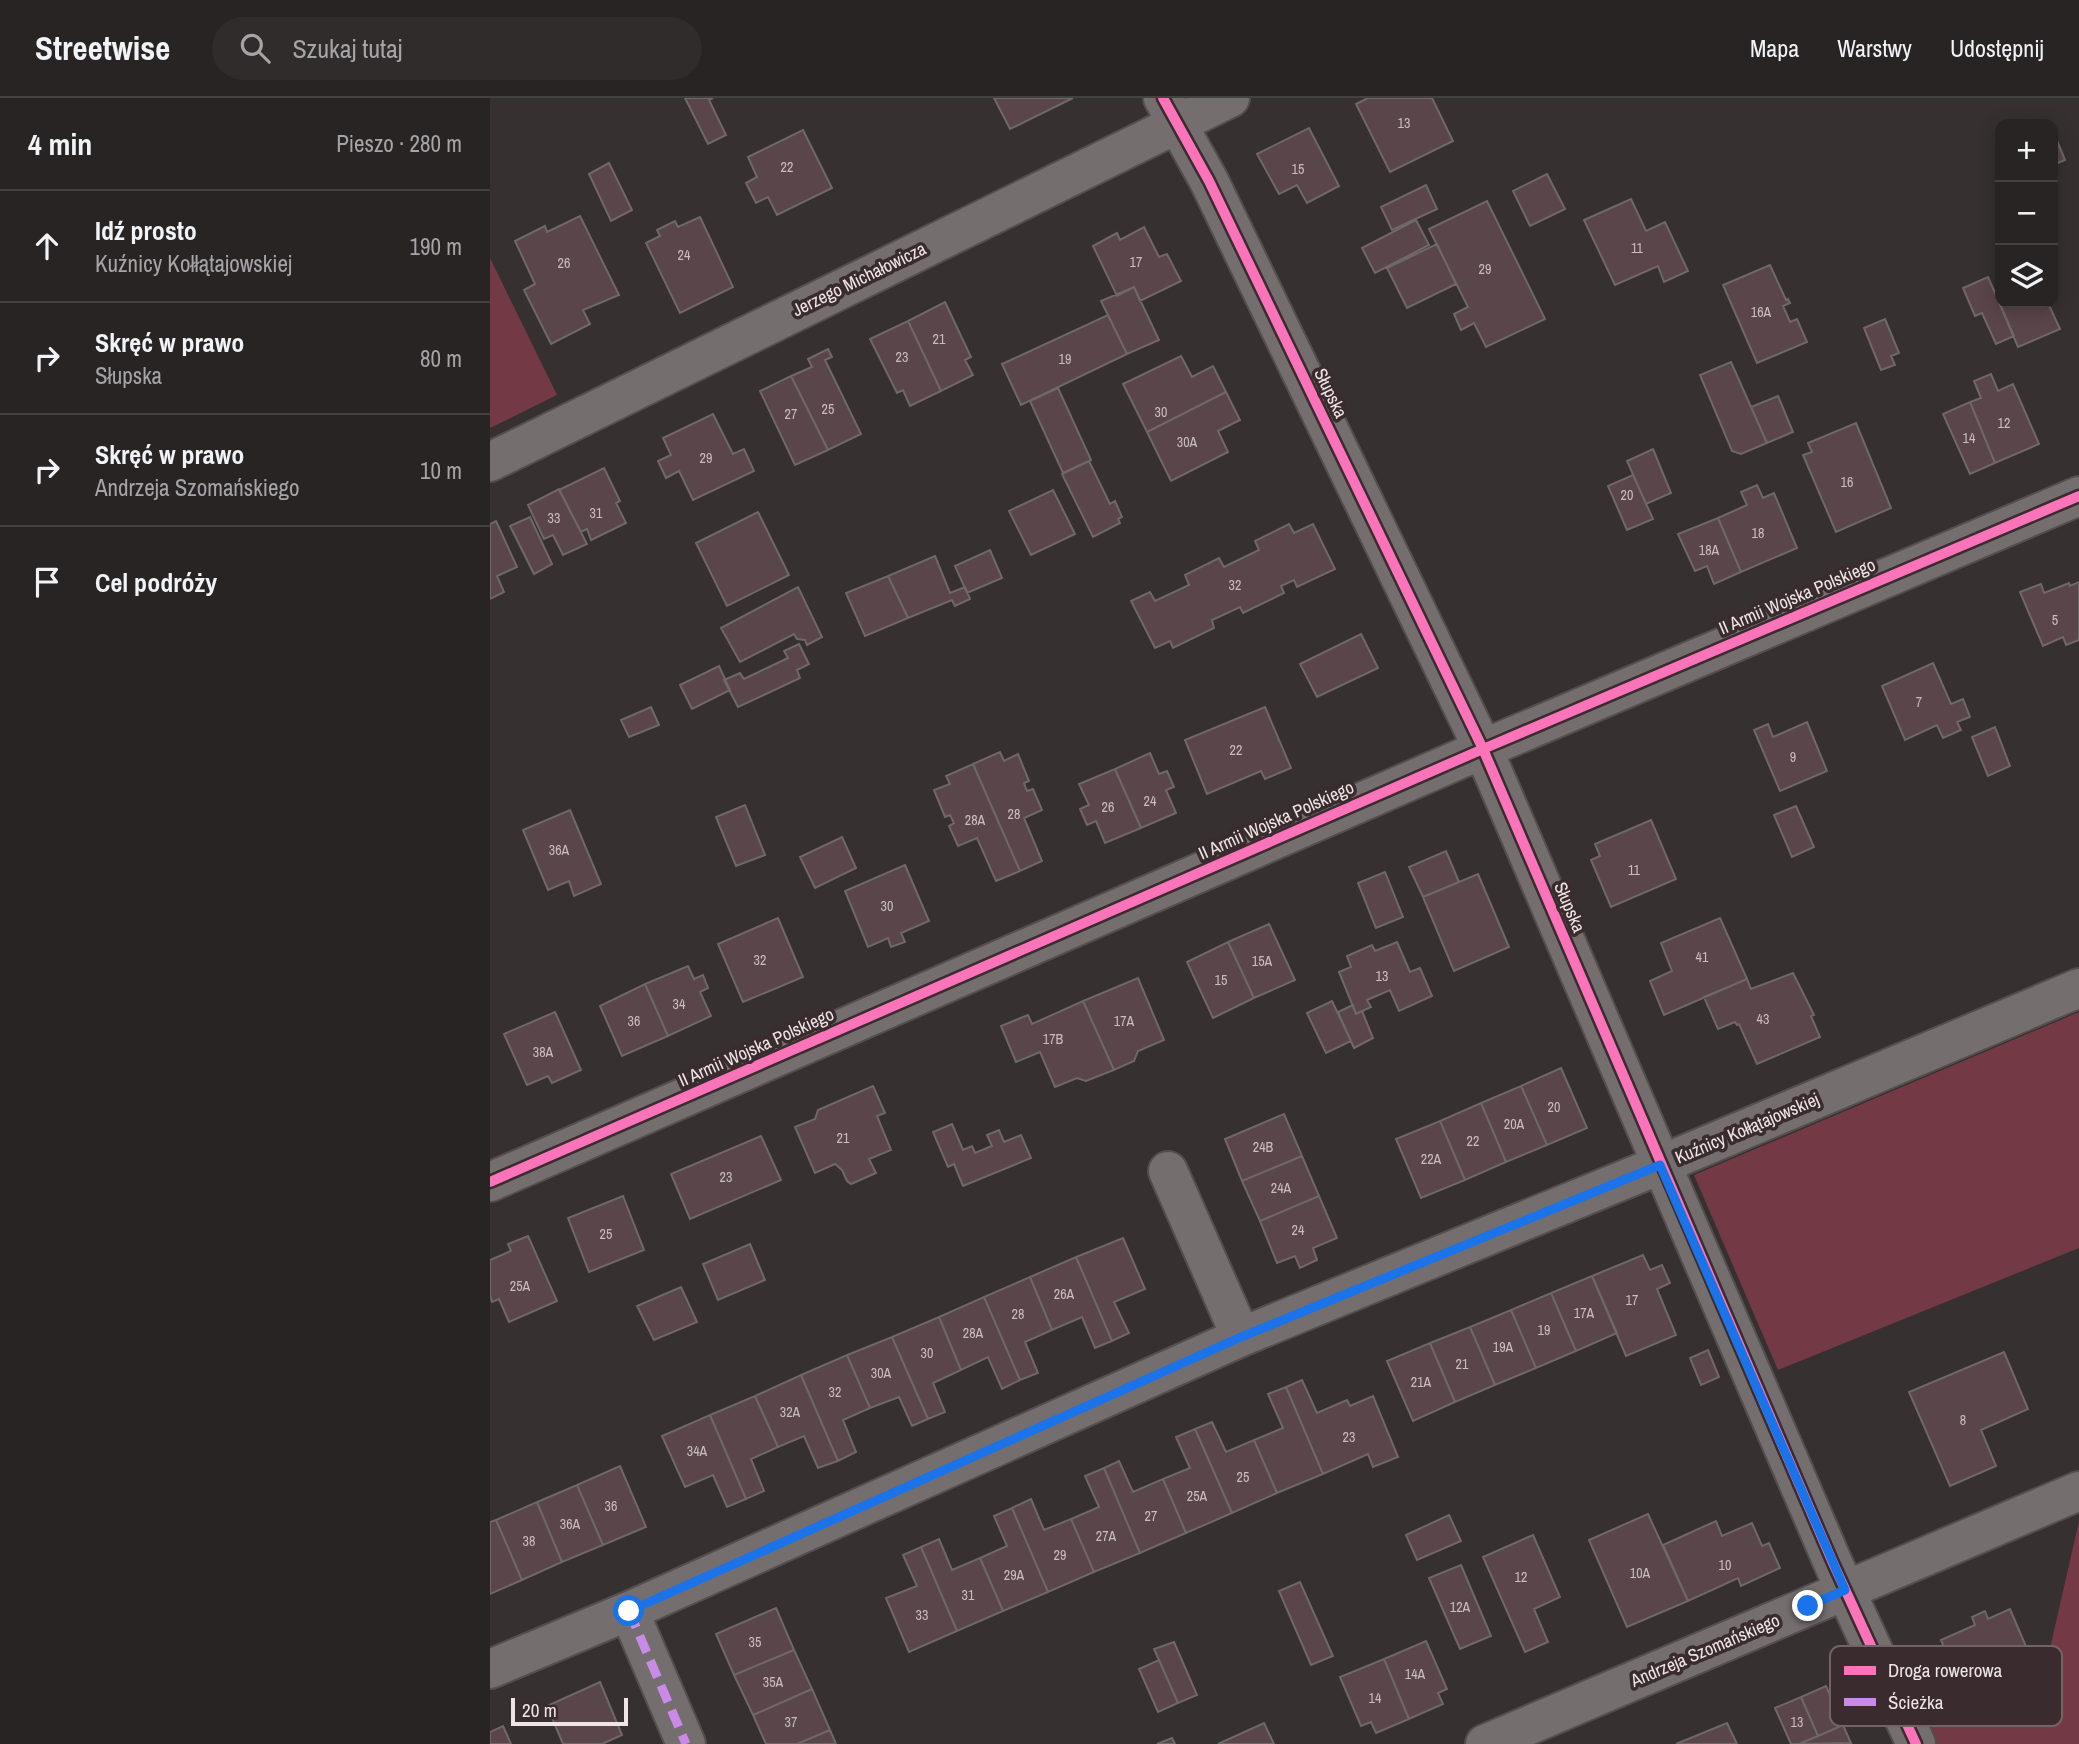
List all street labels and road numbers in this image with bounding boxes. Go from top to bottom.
street label: Jerzego Michałowicza [788,236,930,322]
street label: Słupska [1308,364,1354,422]
street label: II Armii Wojska Polskiego [1715,552,1879,640]
street label: II Armii Wojska Polskiego [1194,774,1358,866]
street label: Słupska [1548,878,1592,936]
street label: II Armii Wojska Polskiego [674,1001,838,1093]
street label: Kuźnicy Kołłątajowskiej [1671,1086,1823,1170]
street label: Andrzeja Szomańskiego [1626,1607,1784,1693]

